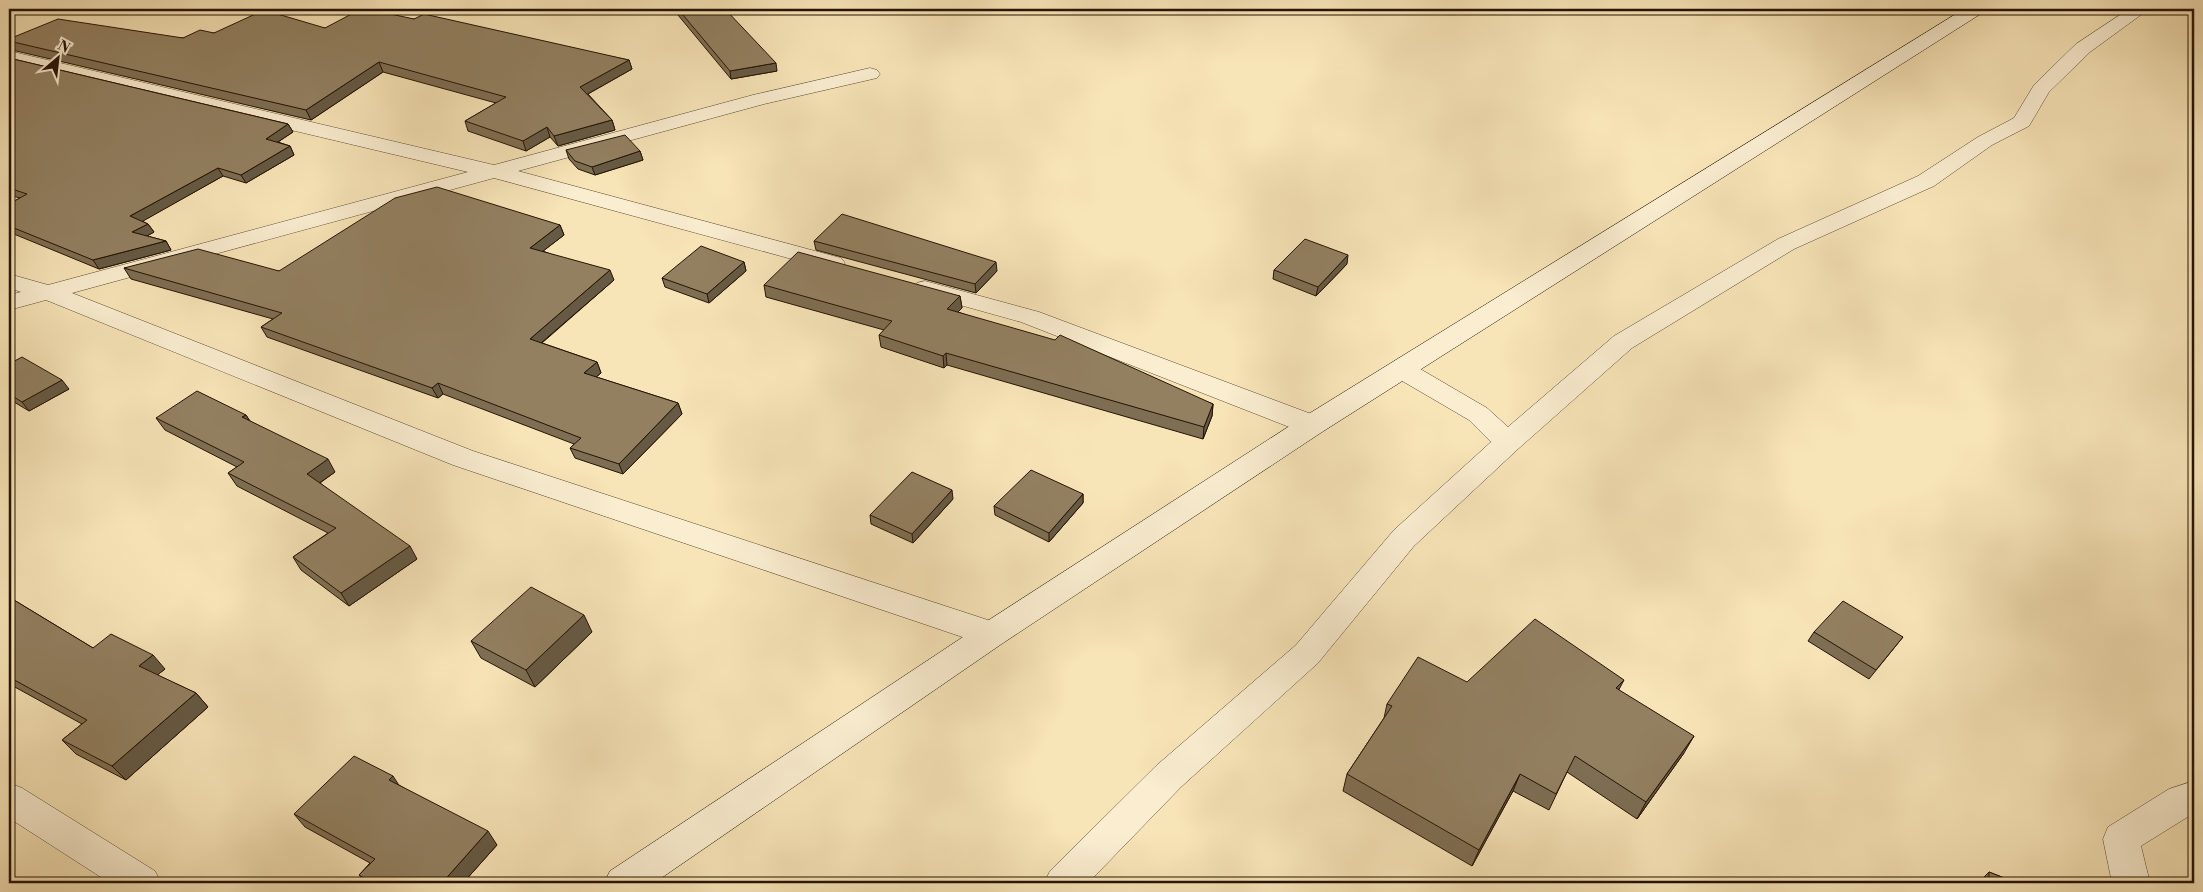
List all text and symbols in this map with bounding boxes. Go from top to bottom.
north arrow [32,32,82,82]
text: N [55,37,73,58]

